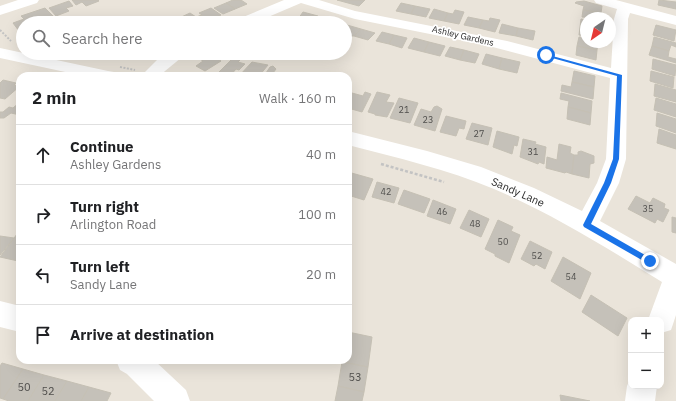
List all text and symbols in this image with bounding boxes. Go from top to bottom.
north arrow [580,12,616,48]
search box [16,16,352,60]
street label: Ashley Gardens [431,23,495,48]
icon: search [30,27,52,49]
text: Search here [62,29,142,48]
route start [537,46,555,64]
text: 2 min [32,87,76,109]
text: Walk · 160 m [259,90,336,107]
house number: 21 [399,104,409,115]
house number: 23 [423,114,433,125]
house number: 27 [474,128,484,139]
text: Continue [70,137,134,156]
icon: ahead [32,144,54,166]
text: 40 m [306,146,336,163]
house number: 31 [528,146,538,157]
text: Ashley Gardens [70,156,161,173]
street label: Sandy Lane [489,174,547,210]
house number: 42 [381,186,391,197]
text: Turn right [70,197,139,216]
house number: 35 [643,203,653,214]
icon: right [32,204,54,226]
text: 100 m [298,206,336,223]
house number: 46 [437,206,447,217]
text: Arlington Road [70,216,156,233]
house number: 48 [470,218,480,229]
house number: 50 [498,236,508,247]
house number: 52 [532,250,542,261]
route end [641,252,659,270]
text: Turn left [70,257,130,276]
icon: left [32,264,54,286]
text: 20 m [306,266,336,283]
house number: 54 [566,271,576,282]
text: Sandy Lane [70,276,137,293]
map controls [628,317,664,389]
button: + [628,317,664,353]
icon: arrive [32,324,54,346]
text: Arrive at destination [70,325,214,344]
button: − [628,353,664,389]
house number: 53 [348,370,362,384]
house number: 50 [17,380,31,394]
house number: 52 [41,384,55,398]

